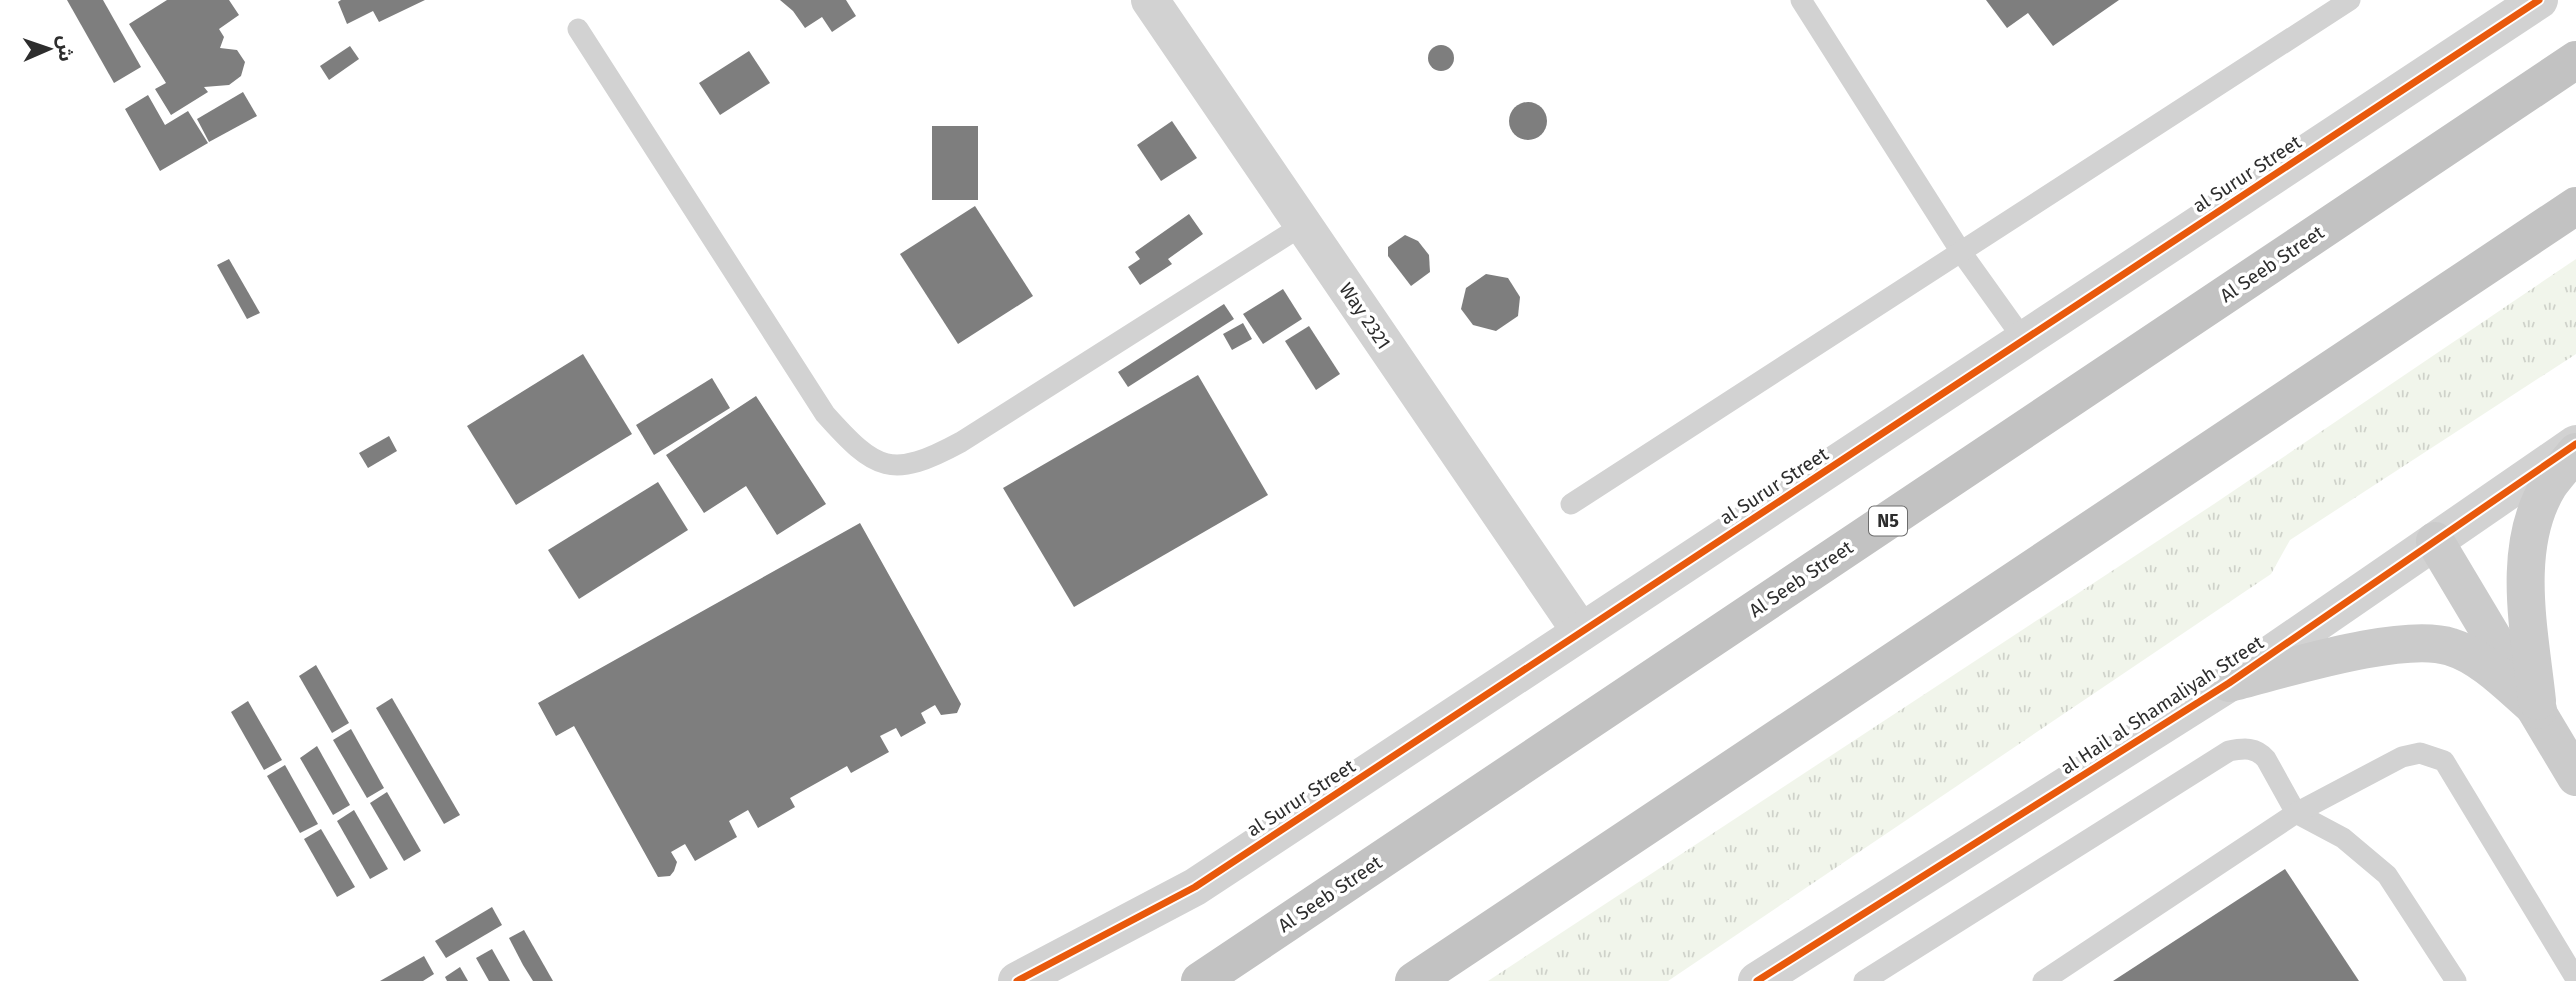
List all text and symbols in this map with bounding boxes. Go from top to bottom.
north arrow [14,14,84,84]
text: ش [54,35,77,62]
street label: al Surur Street [2189,130,2306,218]
street label: Al Seeb Street [2216,221,2328,307]
street label: Way 2321 [1334,278,1396,354]
street label: al Surur Street [1716,442,1833,530]
road number: N5 [1869,506,1907,536]
street label: Al Seeb Street [1745,536,1857,622]
street label: al Hail al Shamaliyah Street [2056,631,2268,779]
street label: al Surur Street [1243,754,1360,842]
street label: Al Seeb Street [1274,851,1386,937]

